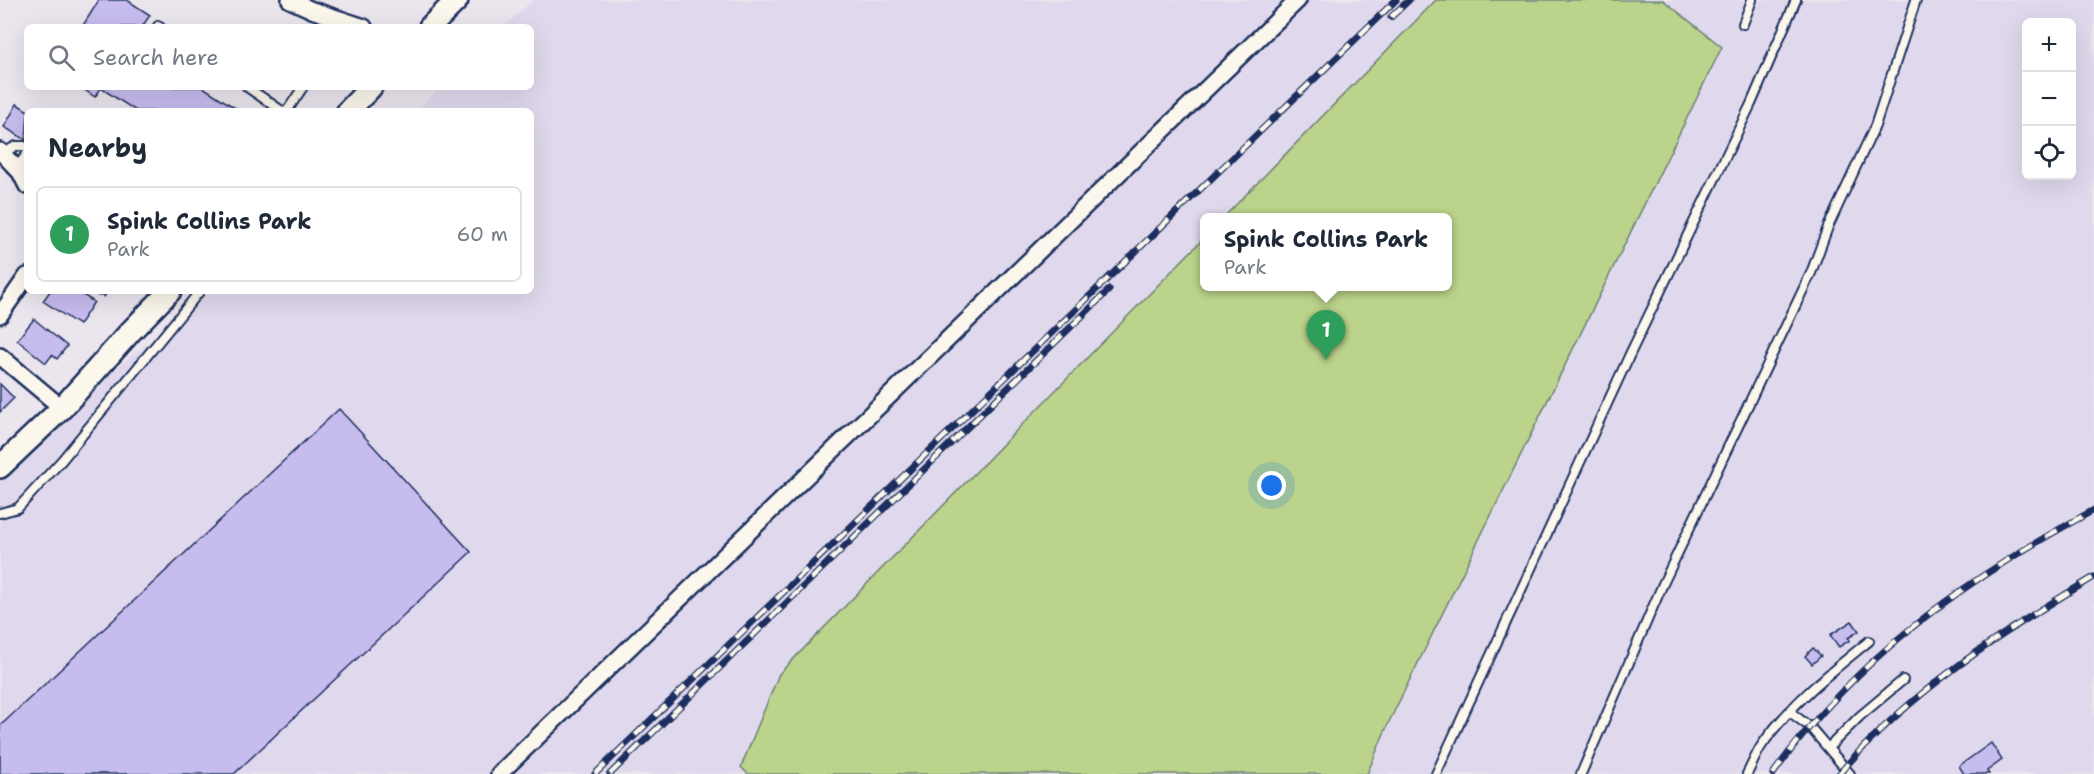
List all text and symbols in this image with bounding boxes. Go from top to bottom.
map controls [2022,18,2076,180]
button: + [2022,18,2076,72]
search box [24,24,534,90]
icon: search [45,41,78,74]
text: Search here [93,43,219,72]
button: − [2022,72,2076,126]
button: locate [2022,126,2076,180]
text: Nearby [48,130,147,165]
text: Spink Collins Park [107,207,312,236]
popup [1200,213,1452,291]
text: 1 [65,221,74,247]
text: 60 m [456,221,508,247]
text: Spink Collins Park [1224,225,1428,254]
text: Park [107,236,150,262]
text: Park [1224,254,1267,280]
pin: 1 [1306,310,1346,360]
your location [1257,471,1286,500]

